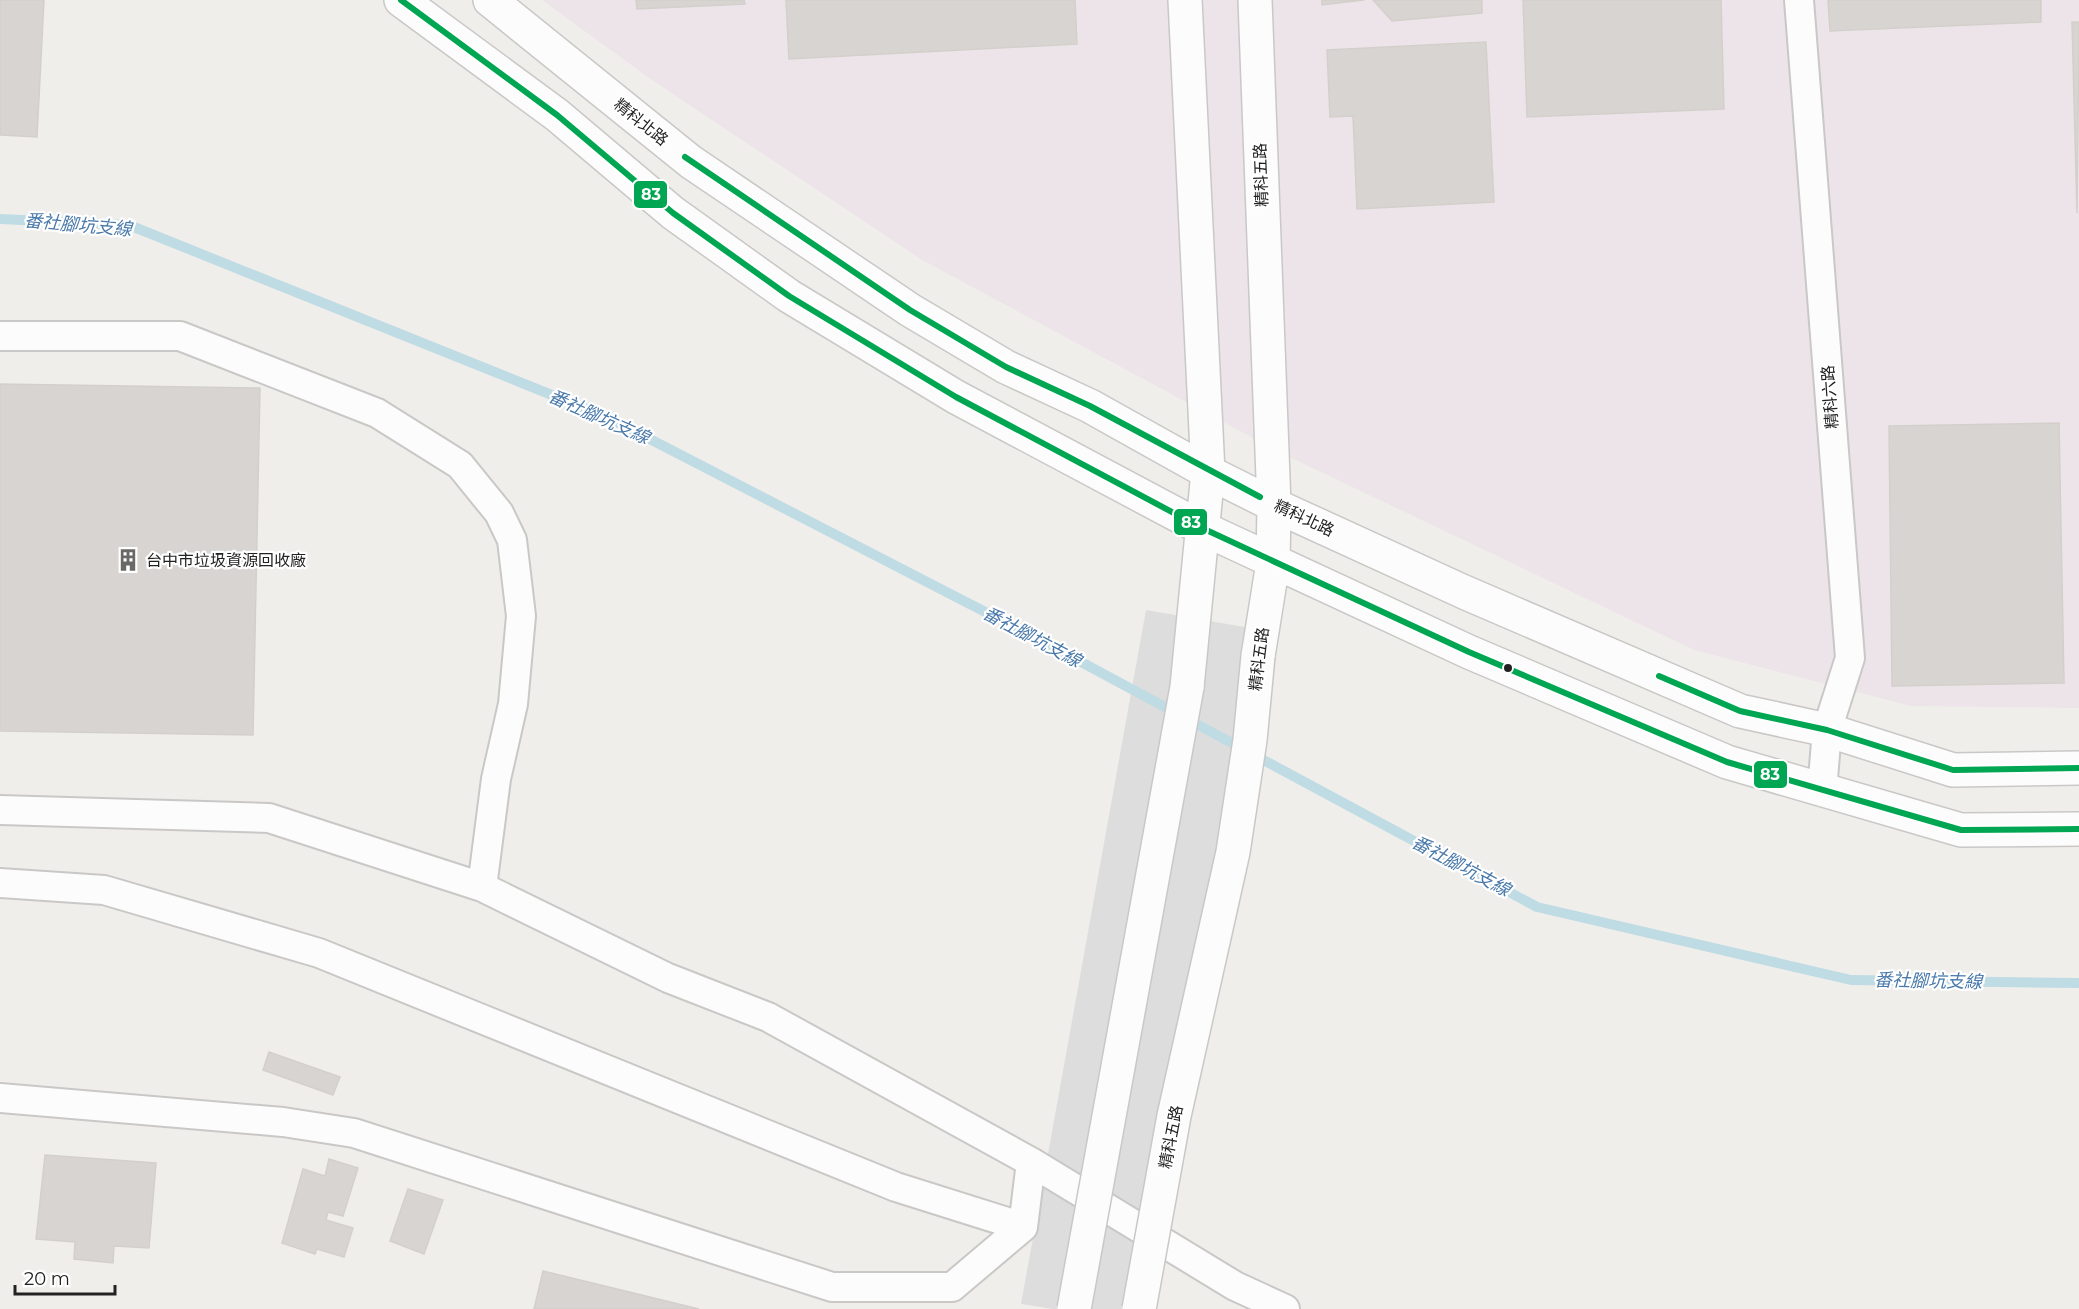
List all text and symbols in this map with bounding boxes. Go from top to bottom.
street label: 精科北路 [610,94,672,150]
street label: 精科五路 [1250,143,1272,207]
line badge: 83 [633,180,668,209]
text: 83 [641,185,661,204]
water label: 番社腳坑支線 [23,209,135,241]
street label: 精科六路 [1818,364,1842,430]
water label: 番社腳坑支線 [545,385,655,450]
street label: 精科北路 [1271,496,1337,540]
line badge: 83 [1173,508,1208,536]
text: 83 [1181,513,1201,532]
building icon: 台中市垃圾資源回收廠 [115,547,141,573]
place label: 台中市垃圾資源回收廠 [146,551,306,570]
water label: 番社腳坑支線 [979,602,1087,673]
street label: 精科五路 [1246,626,1272,692]
unlabelled marker [1502,662,1514,674]
line badge: 83 [1753,760,1788,789]
text: 83 [1760,765,1780,784]
water label: 番社腳坑支線 [1408,831,1516,902]
water label: 番社腳坑支線 [1874,969,1984,993]
street label: 精科五路 [1156,1104,1186,1170]
scale bar [15,1258,116,1296]
text: 20 m [24,1268,70,1290]

